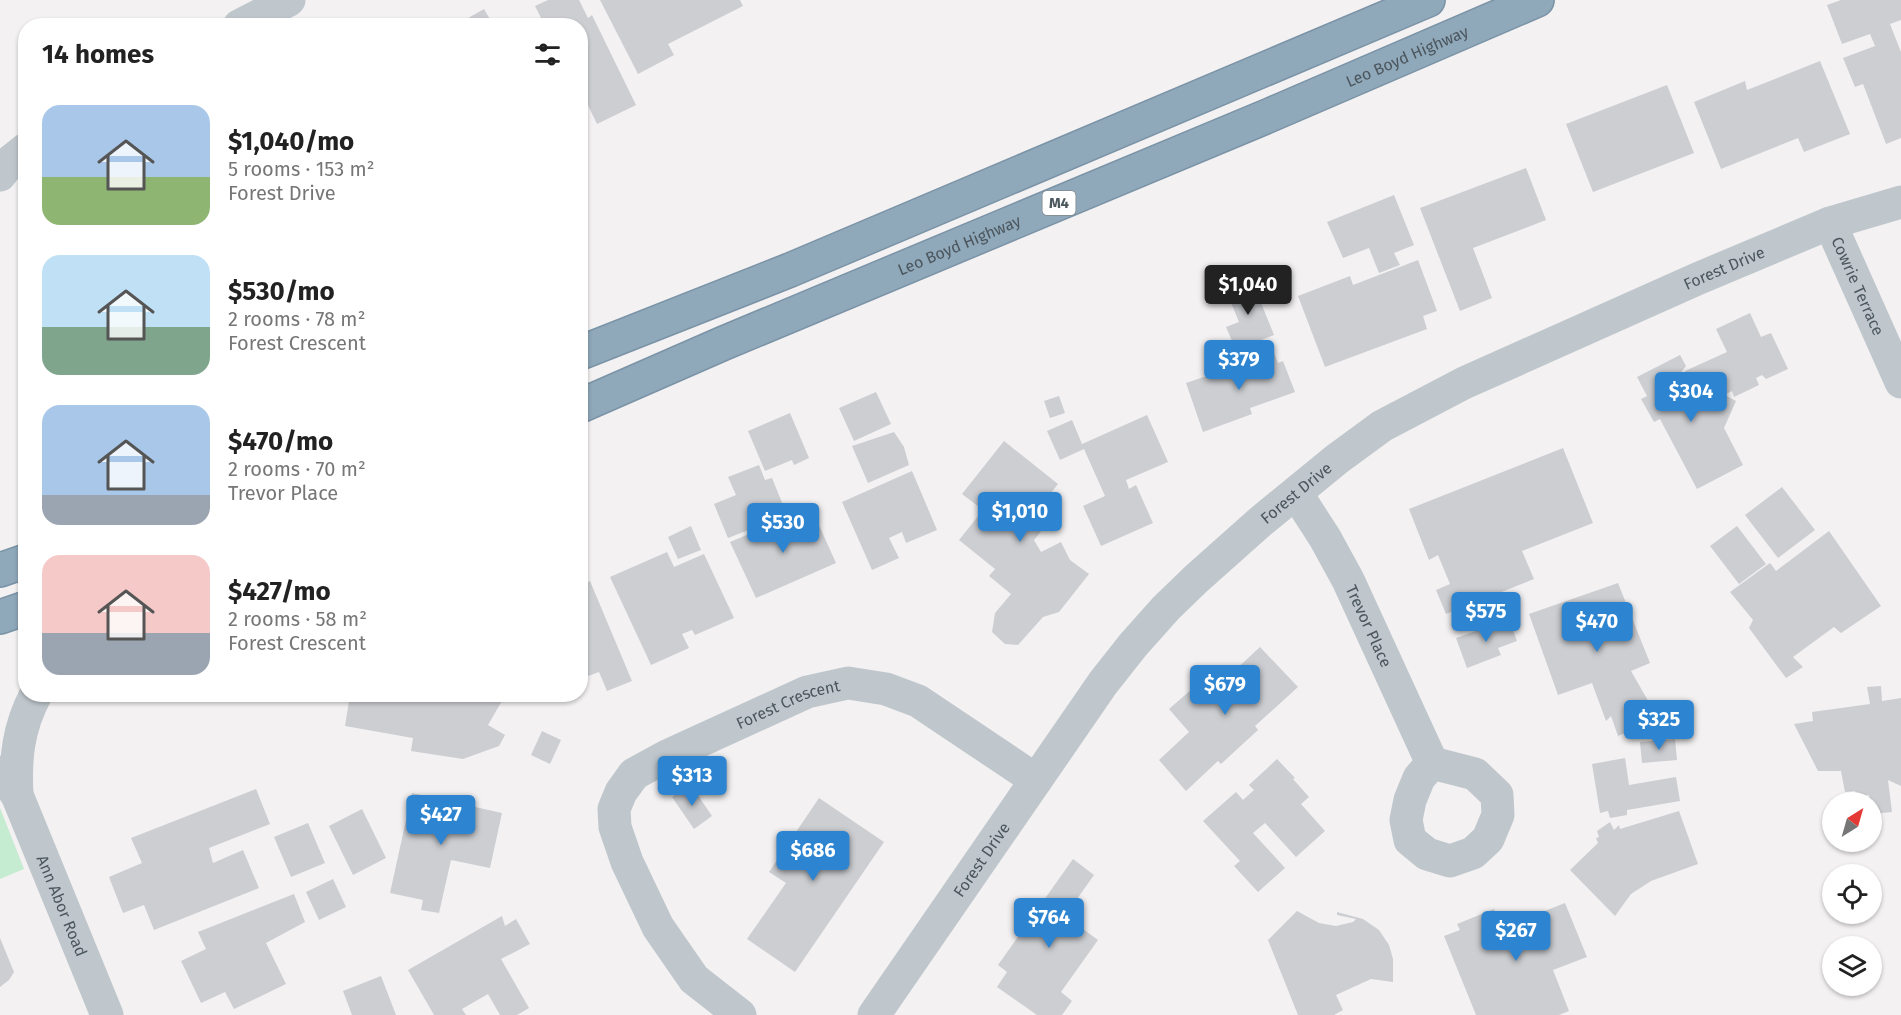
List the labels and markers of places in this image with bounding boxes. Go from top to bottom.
pin: $1,040 [1199,265,1297,316]
pin: $379 [1203,340,1275,391]
pin: $304 [1655,372,1727,423]
pin: $1,010 [971,492,1069,543]
pin: $530 [747,503,819,554]
pin: $575 [1450,592,1522,643]
pin: $470 [1561,602,1633,653]
pin: $679 [1189,665,1261,716]
pin: $325 [1623,700,1695,751]
pin: $313 [656,756,728,807]
pin: $427 [405,795,477,846]
pin: $686 [777,831,849,882]
pin: $764 [1013,898,1085,949]
pin: $267 [1480,911,1552,962]

